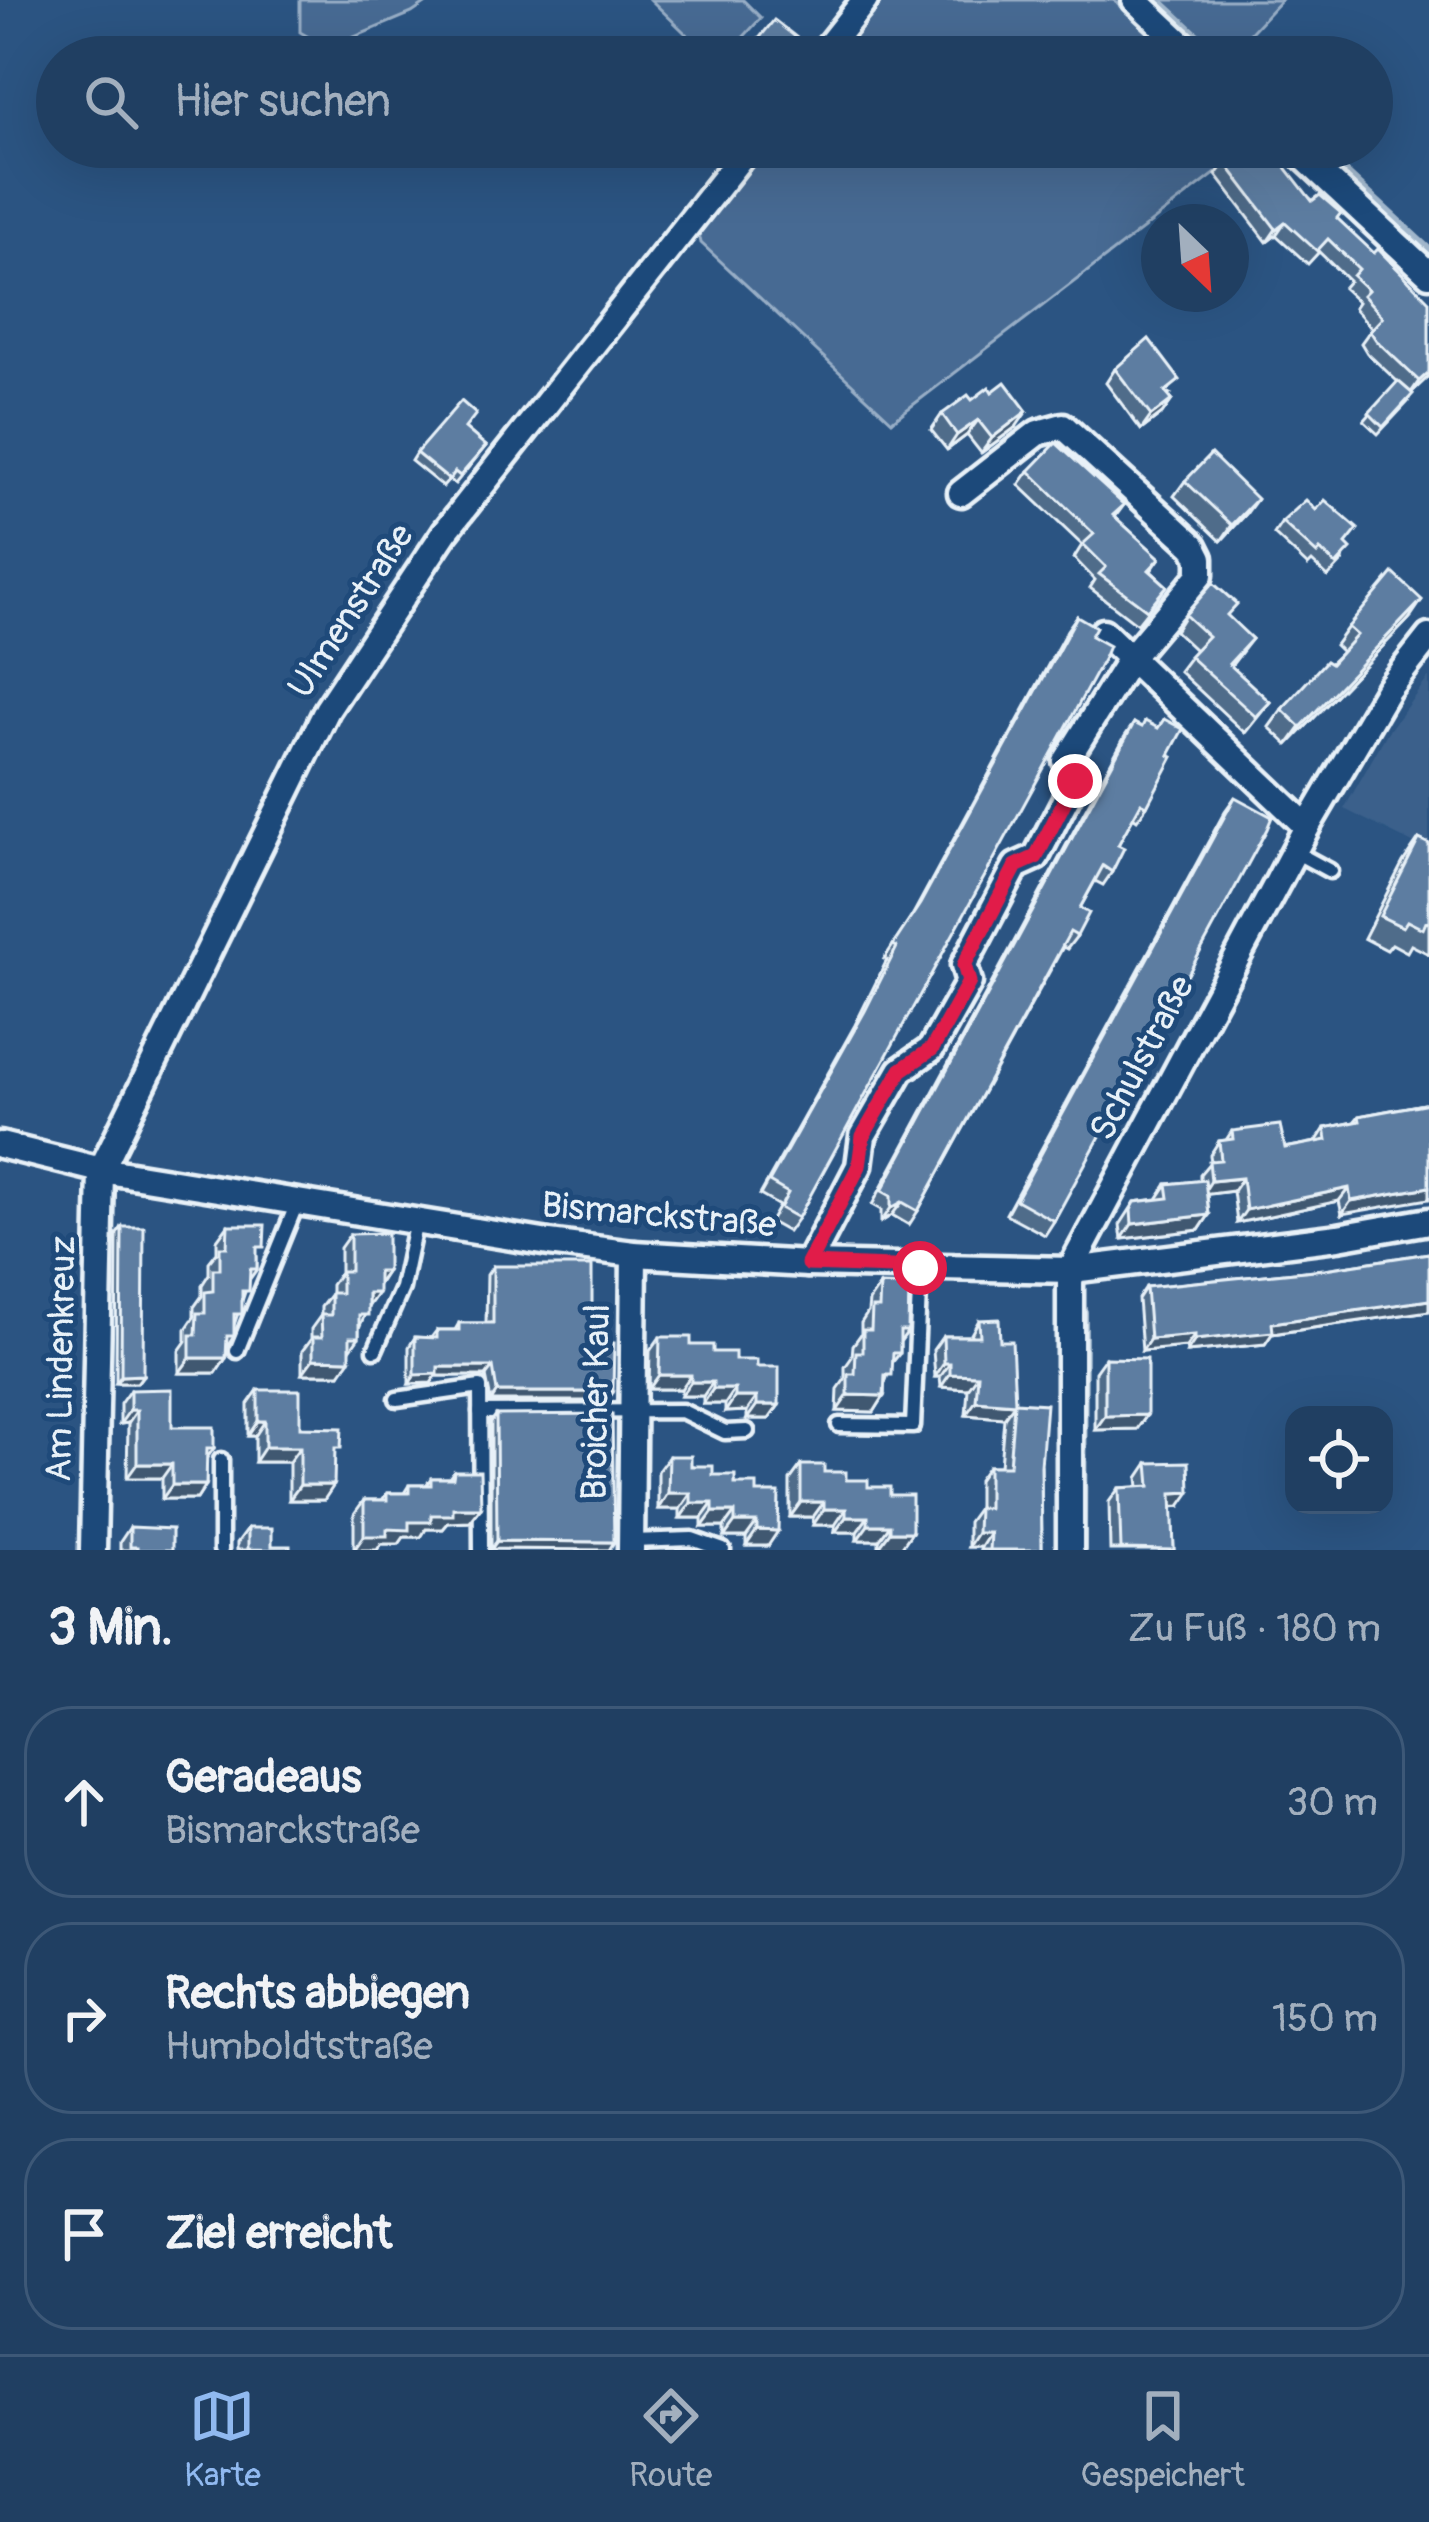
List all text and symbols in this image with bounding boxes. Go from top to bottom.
search box [36,36,1393,168]
icon: search [78,69,144,135]
text: Hier suchen [174,74,391,130]
north arrow [1141,204,1249,312]
street label: Ulmenstraße [278,515,424,707]
route end [1048,754,1102,808]
street label: Schulstraße [1080,968,1204,1148]
street label: Bismarckstraße [540,1182,778,1248]
street label: Am Lindenkreuz [36,1235,86,1483]
route start [893,1241,947,1295]
street label: Broicher Kaul [572,1303,620,1501]
map controls [1285,1406,1393,1514]
button: locate [1285,1406,1393,1514]
text: 3 Min. [48,1596,173,1660]
text: Zu Fuß · 180 m [1128,1604,1381,1653]
text: Geradeaus [165,1750,361,1806]
icon: ahead [51,1769,117,1835]
text: 30 m [1287,1778,1378,1827]
text: Bismarckstraße [165,1806,420,1855]
text: Rechts abbiegen [165,1966,470,2022]
icon: right [51,1985,117,2051]
text: 150 m [1272,1994,1378,2043]
text: Humboldtstraße [165,2022,433,2071]
icon: arrive [51,2201,117,2267]
text: Ziel erreicht [165,2206,392,2262]
tab: Karte [184,2383,261,2496]
tab: Route [629,2383,712,2496]
tab: Gespeichert [1081,2383,1245,2496]

